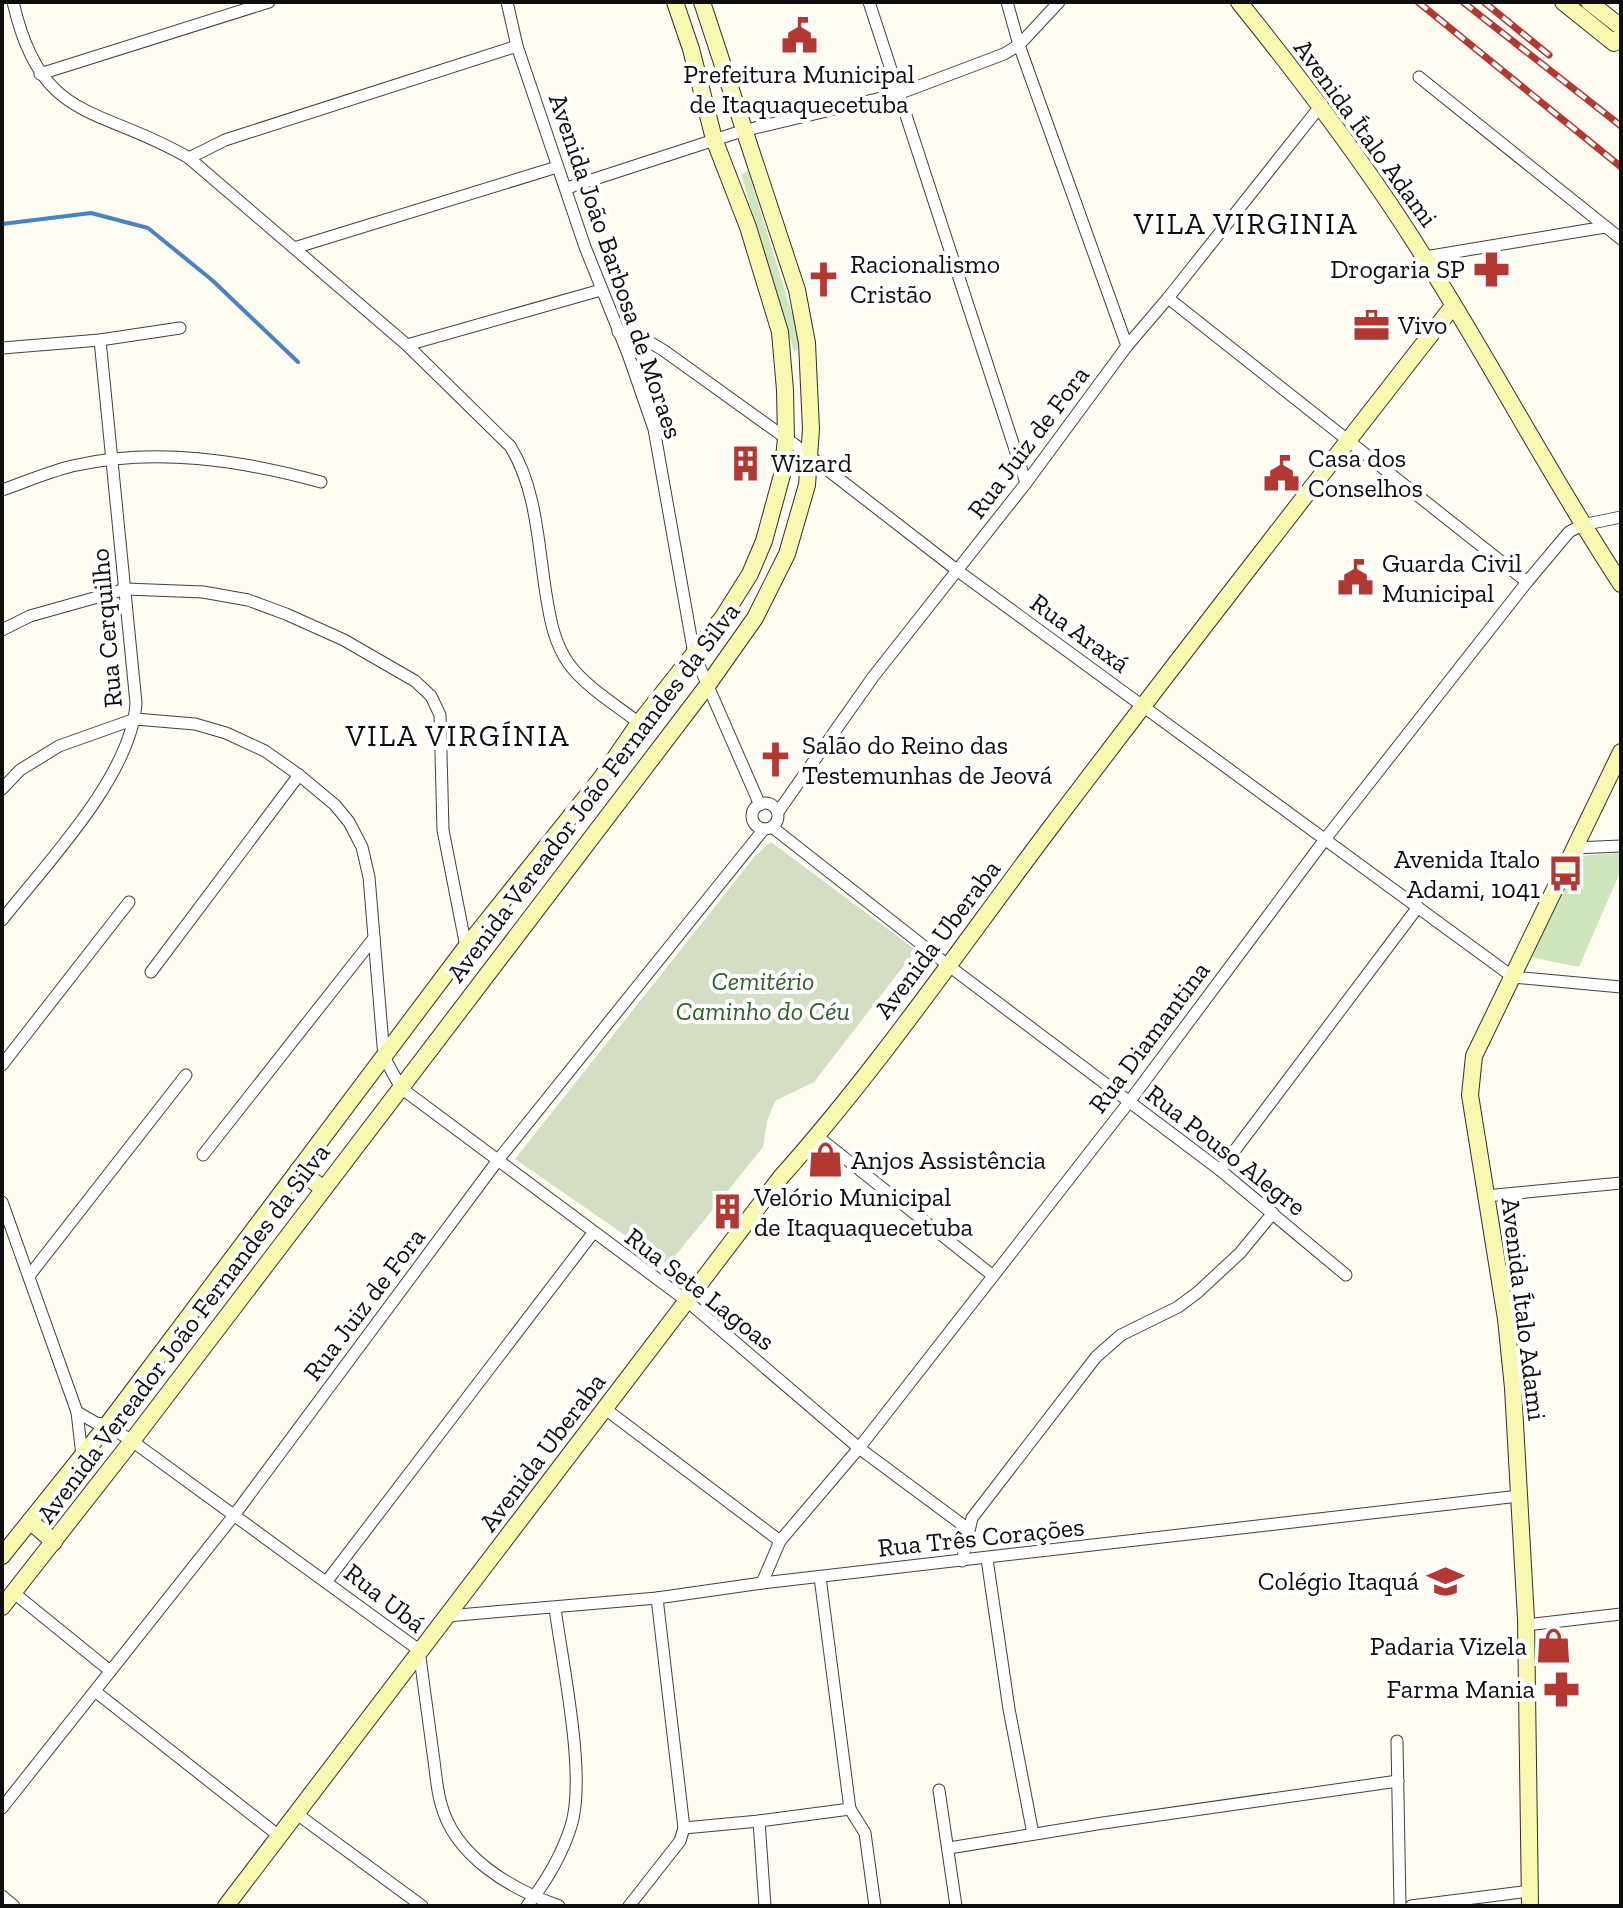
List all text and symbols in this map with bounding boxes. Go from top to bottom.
public building icon: Prefeitura Municipal de Itaquaquecetuba [780,16,818,54]
street label: Avenida Ítalo Adami [1287,33,1445,233]
place label: Prefeitura Municipal de Itaquaquecetuba [683,58,915,120]
street label: Avenida João Barbosa de Moraes [542,89,690,443]
district label: VILA VIRGINIA [1133,206,1358,242]
place label: Racionalismo Cristão [850,248,1000,310]
pharmacy icon: Drogaria SP [1472,250,1510,288]
place label: Drogaria SP [1330,253,1465,285]
church icon: Racionalismo Cristão [805,260,843,298]
office icon: Vivo [1353,306,1391,344]
place label: Vivo [1397,309,1447,341]
street label: Rua Juiz de Fora [960,359,1096,525]
place label: Casa dos Conselhos [1308,442,1423,504]
building icon: Wizard [726,444,764,482]
place label: Wizard [771,447,852,479]
public building icon: Casa dos Conselhos [1263,454,1301,492]
street label: Rua Cerquilho [83,547,129,709]
place label: Guarda Civil Municipal [1382,547,1522,609]
public building icon: Guarda Civil Municipal [1337,559,1375,597]
street label: Rua Araxá [1024,586,1136,680]
street label: Avenida Vereador João Fernandes da Silva [440,595,747,988]
district label: VILA VIRGÍNIA [345,718,570,754]
place label: Salão do Reino das Testemunhas de Jeová [802,729,1053,791]
church icon: Salão do Reino das Testemunhas de Jeová [757,741,795,779]
place label: Avenida Italo Adami, 1041 [1394,843,1540,905]
street label: Avenida Uberaba [867,853,1007,1025]
bus stop icon: Avenida Italo Adami, 1041 [1547,855,1585,893]
street label: Rua Diamantina [1082,955,1217,1119]
park label: Cemitério Caminho do Céu [676,965,850,1027]
street label: Rua Pouso Alegre [1139,1077,1313,1223]
street label: Avenida Vereador João Fernandes da Silva [30,1136,337,1529]
shop icon: Anjos Assistência [806,1141,844,1179]
place label: Anjos Assistência [851,1144,1046,1176]
place label: Velório Municipal de Itaquaquecetuba [753,1181,974,1243]
building icon: Velório Municipal de Itaquaquecetuba [709,1193,747,1231]
street label: Avenida Ítalo Adami [1494,1196,1554,1422]
street label: Rua Juiz de Fora [296,1221,432,1387]
street label: Rua Sete Lagoas [619,1221,781,1357]
street label: Avenida Uberaba [472,1366,612,1538]
street label: Rua Três Corações [876,1510,1086,1564]
street label: Rua Ubá [338,1556,432,1640]
school or university icon: Colégio Itaquá [1426,1562,1464,1600]
place label: Colégio Itaquá [1258,1565,1419,1597]
shop icon: Padaria Vizela [1534,1627,1572,1665]
place label: Padaria Vizela [1370,1630,1527,1662]
pharmacy icon: Farma Mania [1542,1670,1580,1708]
place label: Farma Mania [1386,1673,1535,1705]

